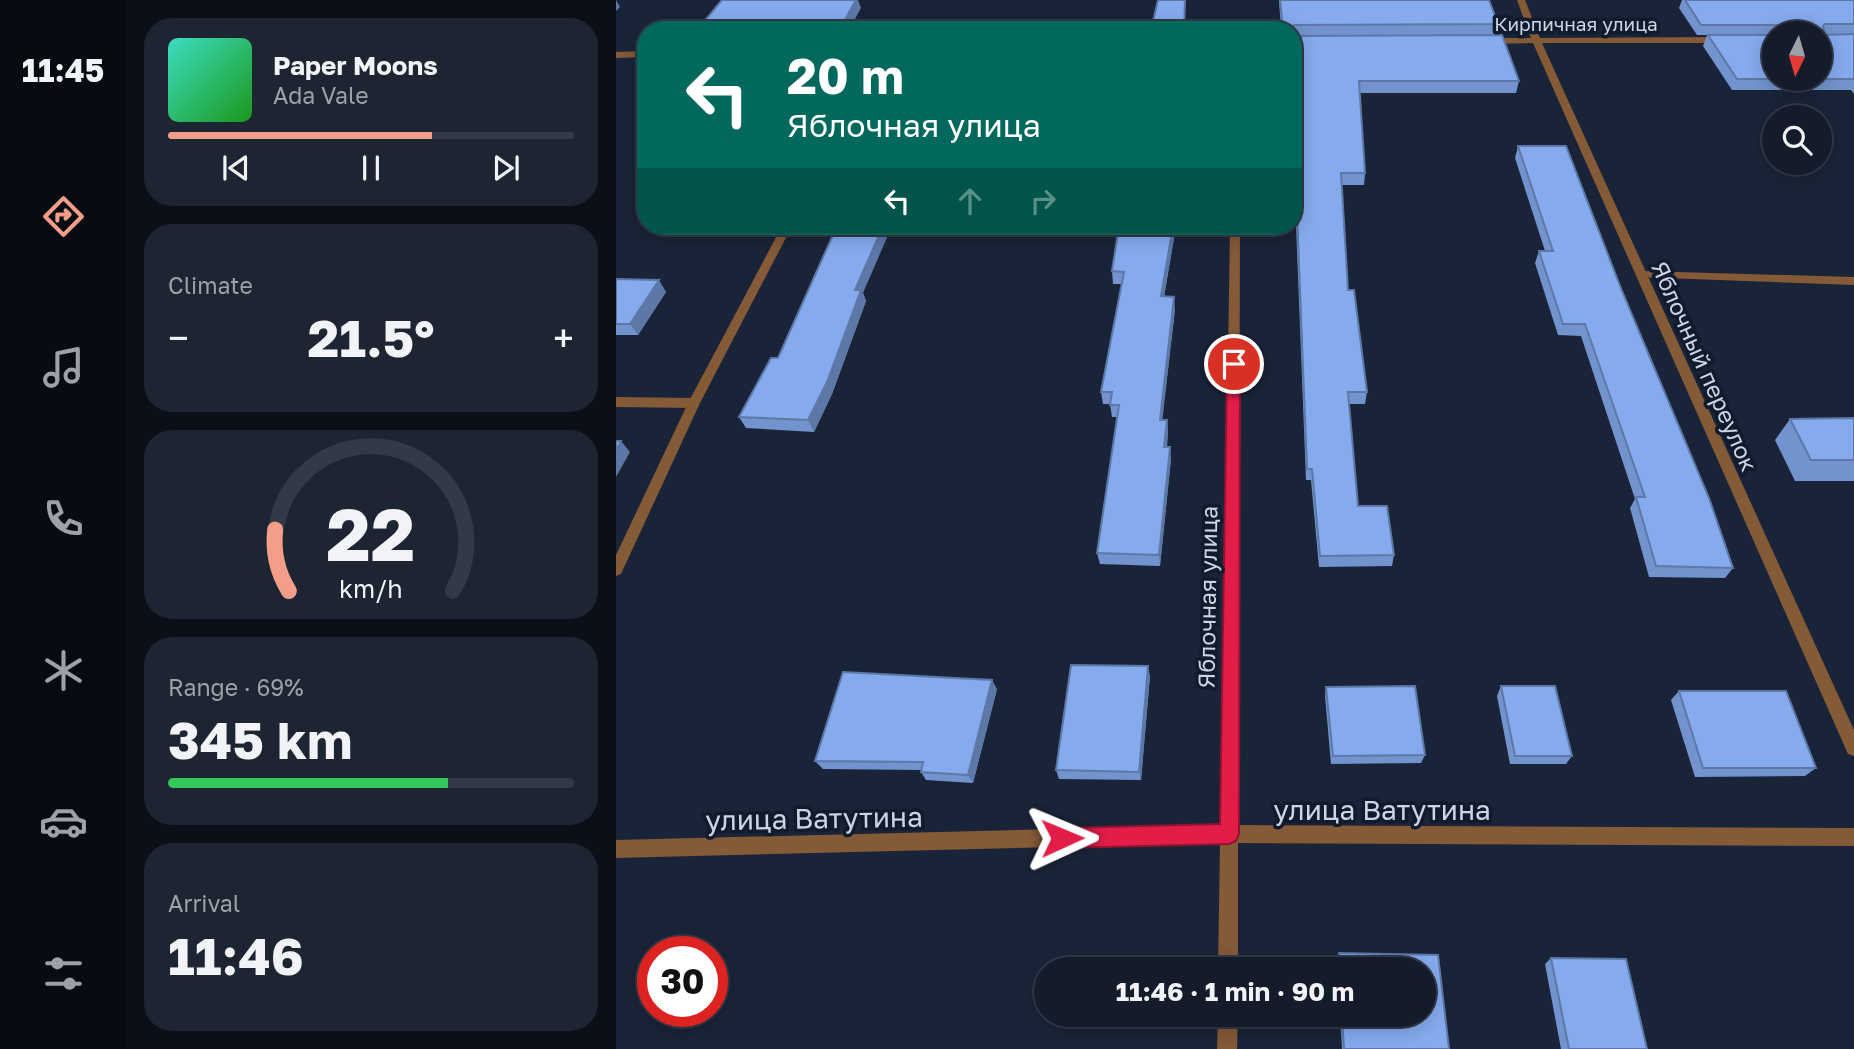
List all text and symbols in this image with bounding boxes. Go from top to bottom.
street label: Кирпичная улица [1494,12,1658,35]
north arrow [1762,21,1832,91]
map controls [1762,21,1832,175]
text: 20 m [787,46,904,105]
icon: left [672,49,763,140]
text: Paper Moons [273,50,438,81]
text: 11:45 [22,51,104,89]
text: Ada Vale [273,81,369,109]
button: search [1762,105,1832,175]
text: Яблочная улица [787,106,1041,144]
icon: previous [217,149,255,187]
icon: pause [352,149,390,187]
icon: next [487,149,525,187]
icon: left [878,182,916,220]
icon: ahead [951,182,989,220]
icon: right [1024,182,1062,220]
icon: directions [39,192,88,241]
street label: Яблочный переулок [1646,257,1764,475]
text: Climate [168,271,253,299]
text: 21.5° [307,306,435,368]
text: − [168,315,189,360]
text: + [553,315,574,360]
pin [1204,334,1264,394]
icon: music [39,343,88,392]
icon: arrive [1215,345,1253,383]
text: 22 [327,490,415,577]
icon: phone [39,494,88,543]
street label: Яблочная улица [1191,506,1223,688]
text: km/h [339,572,403,603]
icon: climate [39,646,88,695]
text: Range · 69% [168,673,304,701]
text: 345 km [168,708,353,770]
street label: улица Ватутина [1273,793,1491,826]
icon: car [39,797,88,846]
street label: улица Ватутина [705,800,923,836]
position arrow [1025,801,1099,875]
text: Arrival [168,889,240,917]
text: 11:46 [168,924,304,986]
speed limit sign: 30 [637,936,728,1027]
icon: filters [39,949,88,998]
text: 11:46 · 1 min · 90 m [1116,976,1354,1007]

